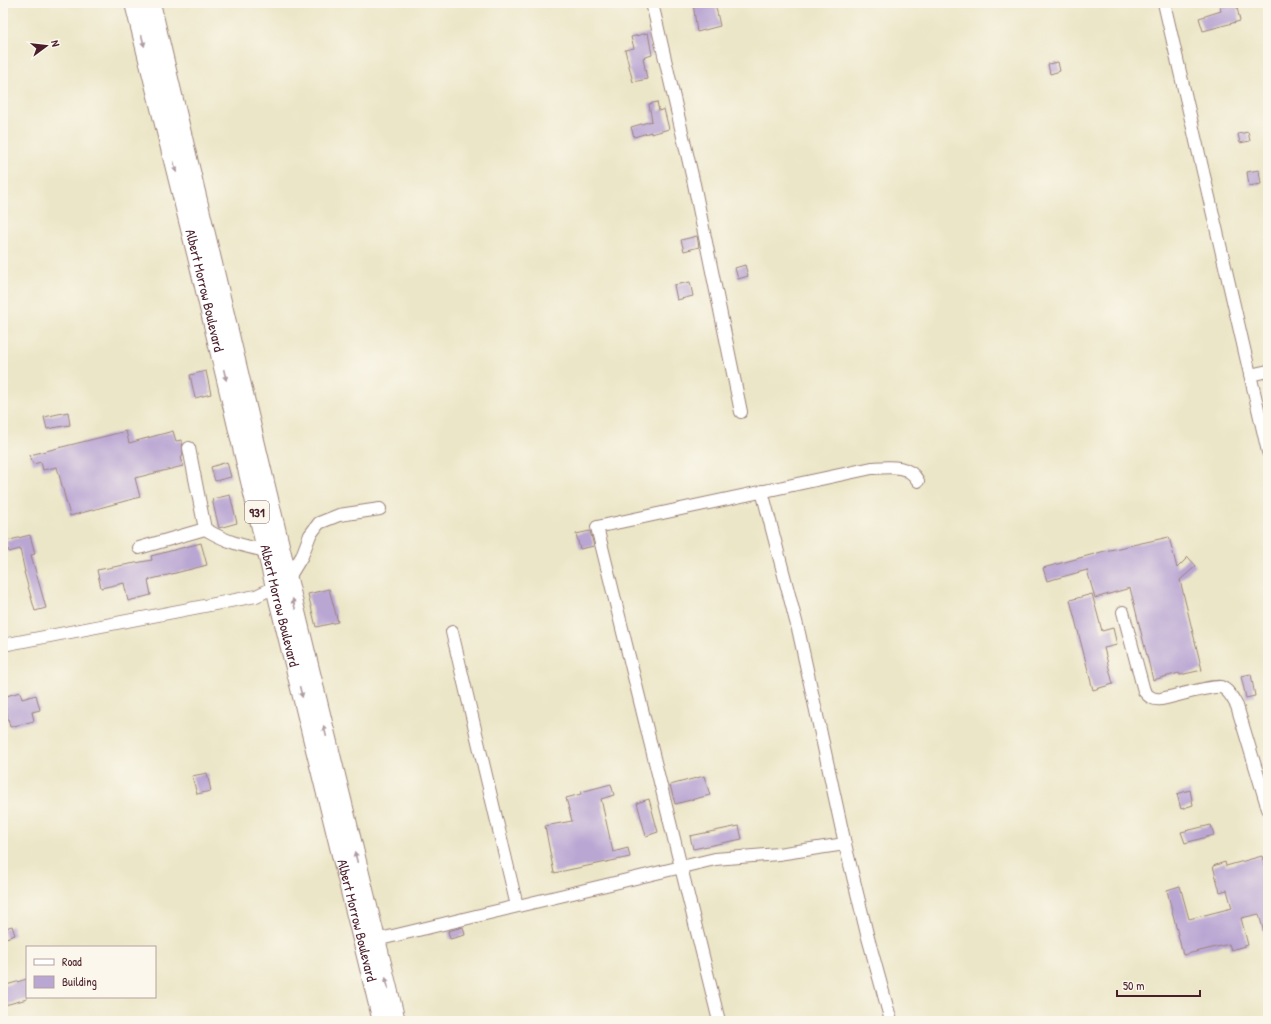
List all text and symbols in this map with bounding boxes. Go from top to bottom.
north arrow [26,26,66,66]
one-way arrow [141,35,147,47]
text: N [48,39,63,48]
one-way arrow [172,161,178,173]
street label: Albert Morrow Boulevard [181,227,229,354]
one-way arrow [222,369,228,381]
road number: 931 [245,501,269,523]
street label: Albert Morrow Boulevard [256,542,304,669]
one-way arrow [291,598,297,610]
one-way arrow [298,686,304,698]
one-way arrow [322,724,328,736]
one-way arrow [353,851,359,863]
street label: Albert Morrow Boulevard [333,857,382,984]
legend [26,946,156,998]
text: Road [62,953,82,970]
scale bar [1117,972,1200,998]
text: Building [62,973,97,990]
one-way arrow [384,977,390,989]
text: 50 m [1123,977,1144,994]

